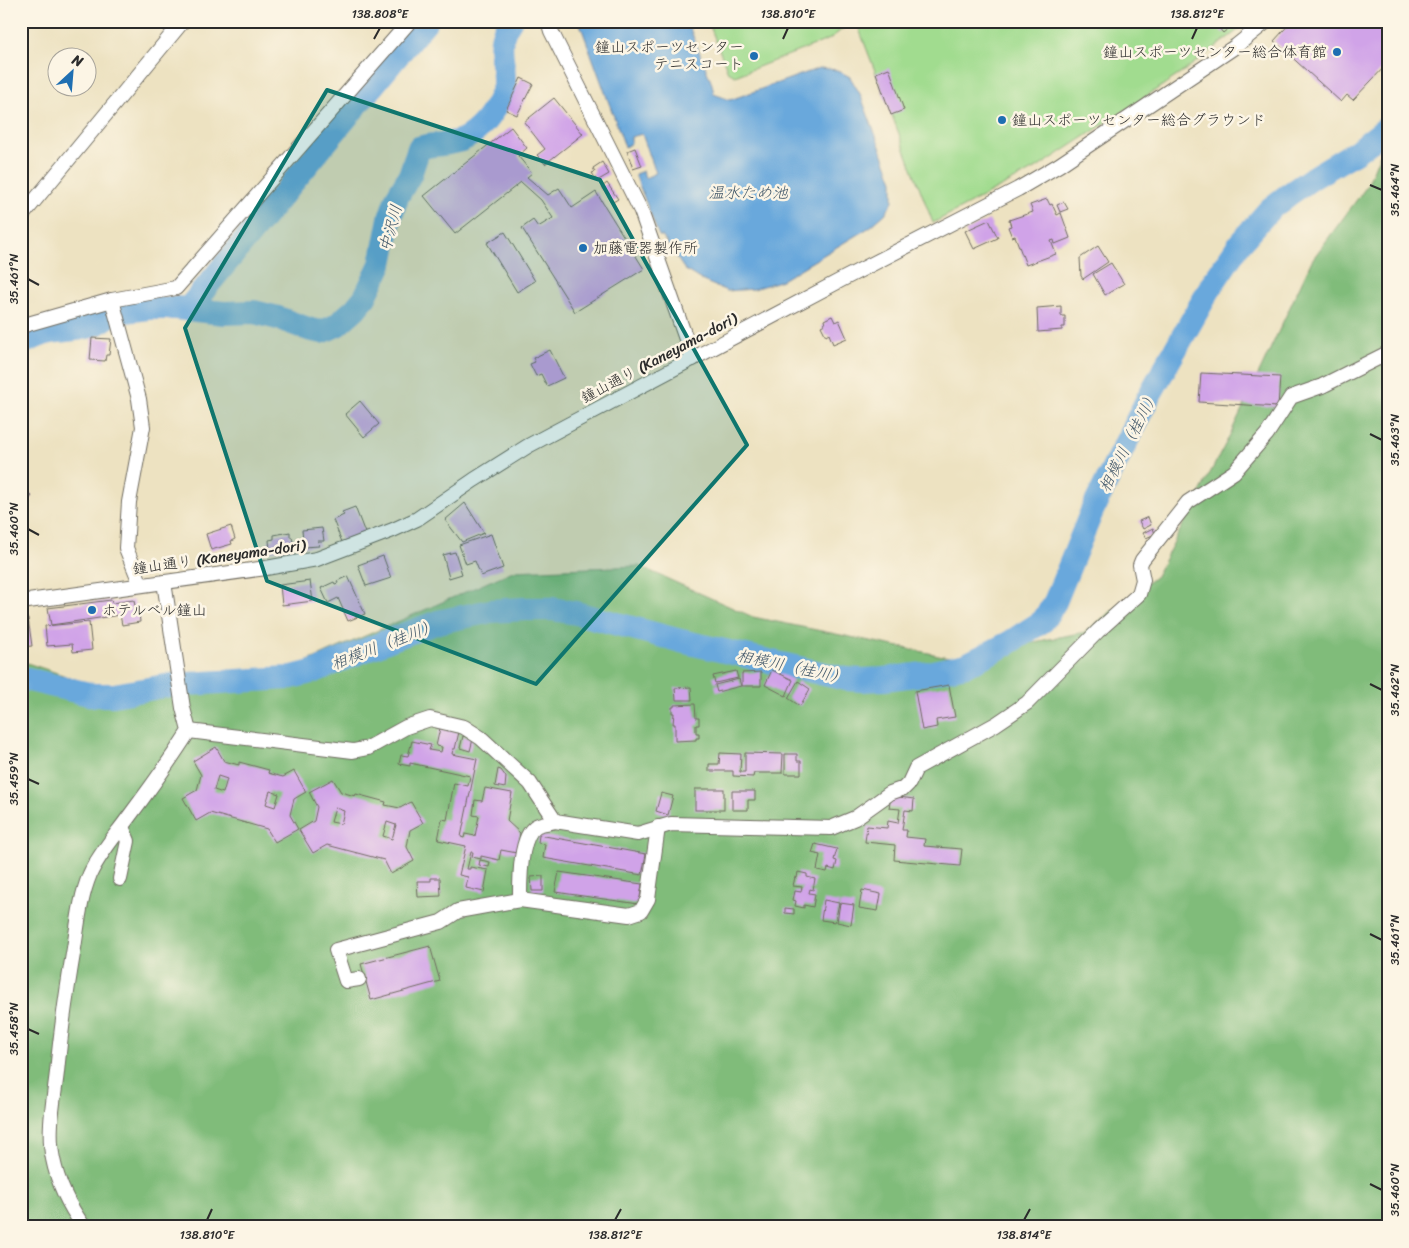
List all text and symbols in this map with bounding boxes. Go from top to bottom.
text: 138.808°E [352,3,410,25]
text: 138.810°E [761,3,817,25]
text: 138.812°E [1170,3,1225,25]
place label: 鐘山スポーツセンター テニスコート [595,34,744,77]
place label: 鐘山スポーツセンター総合体育館 [1103,39,1327,65]
marker: 鐘山スポーツセンター総合体育館 [1331,46,1343,58]
text: N [67,47,88,74]
north arrow [48,48,98,98]
marker: 鐘山スポーツセンター テニスコート [748,50,760,62]
place label: 鐘山スポーツセンター総合グラウンド [1012,107,1266,133]
marker: 鐘山スポーツセンター総合グラウンド [996,114,1008,126]
text: 35.464°N [1384,163,1406,216]
water label: 温水ため池 [708,178,789,207]
water label: 中沢川 [370,201,411,255]
place label: 加藤電器製作所 [593,235,698,261]
marker: 加藤電器製作所 [577,242,589,254]
text: 35.461°N [3,253,25,304]
street label: 鐘山通り (Kaneyama-dori) [576,305,743,410]
water label: 相模川（桂川） [1090,385,1167,498]
text: 35.463°N [1384,413,1406,466]
text: 35.460°N [3,502,25,555]
street label: 鐘山通り (Kaneyama-dori) [131,532,308,582]
place label: ホテルベル鐘山 [102,597,206,623]
marker: ホテルベル鐘山 [86,604,98,616]
water label: 相模川（桂川） [327,611,442,678]
water label: 相模川（桂川） [734,641,850,692]
text: 35.462°N [1384,663,1406,716]
text: 35.459°N [3,752,25,806]
text: 35.461°N [1384,914,1406,965]
text: 35.458°N [3,1002,25,1056]
text: 35.460°N [1384,1163,1406,1216]
text: 138.810°E [180,1224,236,1246]
text: 138.812°E [588,1224,643,1246]
text: 138.814°E [997,1224,1052,1246]

